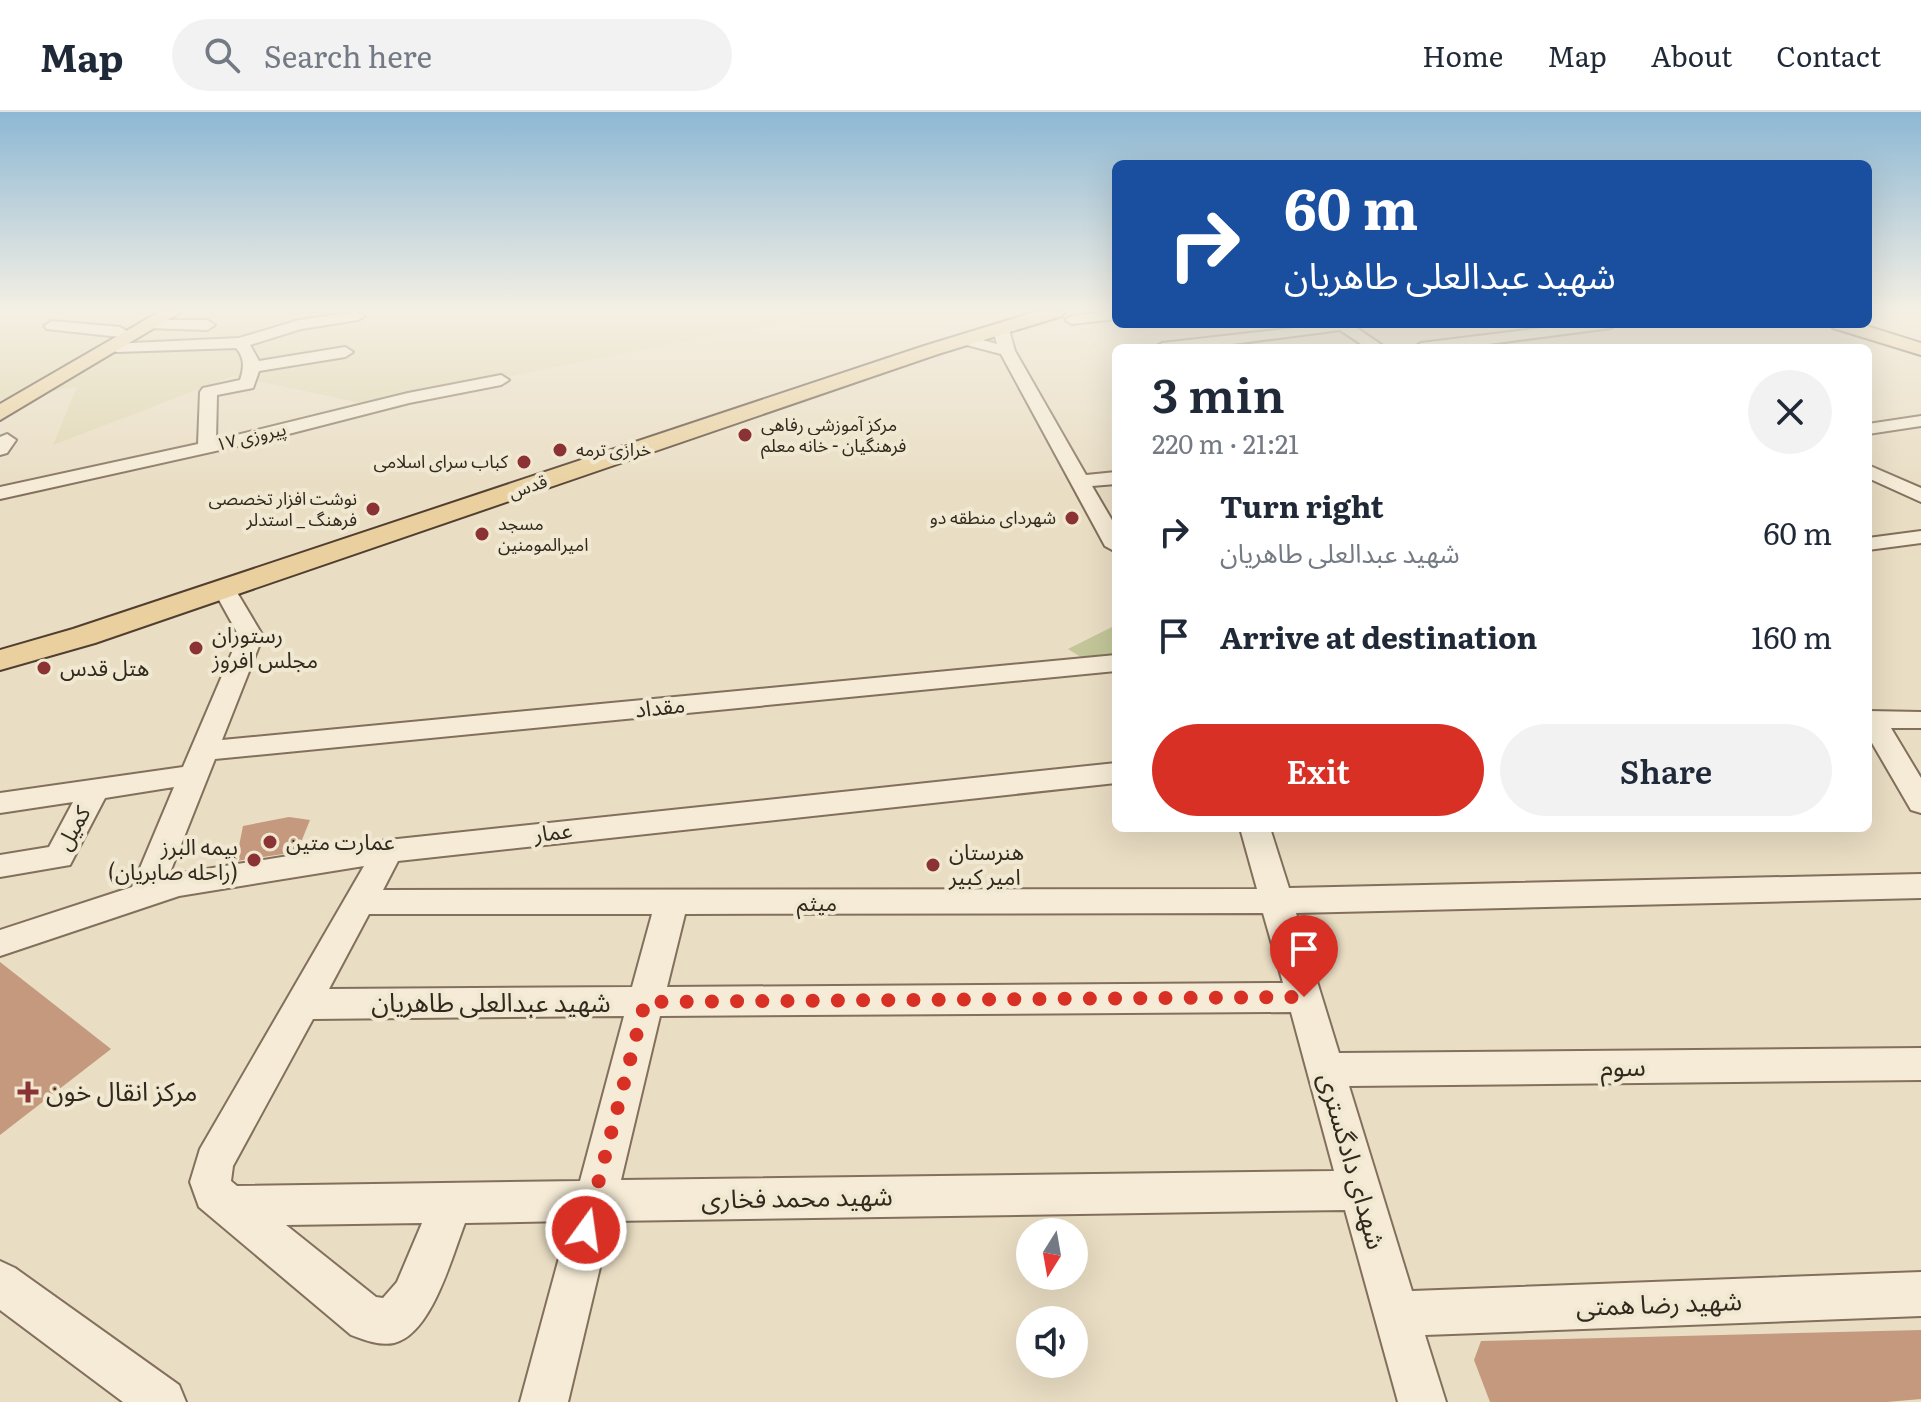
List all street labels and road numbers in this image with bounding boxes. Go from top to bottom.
street label: پیروزی ۱۷ [213,414,289,457]
street label: قدس [504,466,551,505]
street label: مقداد [633,686,686,725]
street label: کمیل [46,798,98,855]
street label: عمار [531,812,574,849]
street label: میثم [797,885,837,920]
street label: شهید عبدالعلی طاهریان [371,981,611,1020]
street label: سوم [1600,1045,1646,1087]
street label: شهدای دادگستری [1311,1067,1398,1253]
street label: شهید محمد فخاری [701,1174,893,1217]
street label: شهید رضا همتی [1575,1279,1743,1324]

